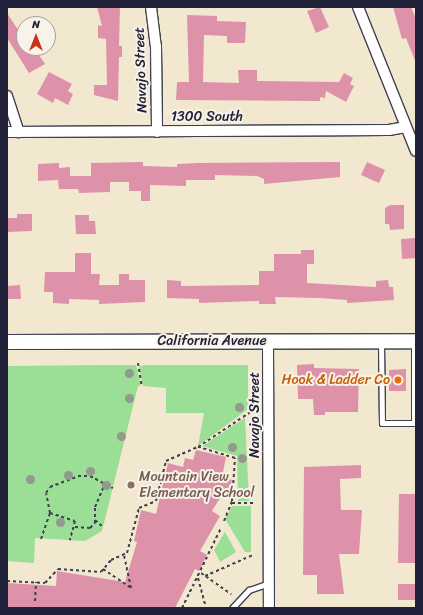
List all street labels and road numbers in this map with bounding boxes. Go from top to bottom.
street label: Navajo Street [131,27,151,113]
street label: 1300 South [171,109,243,125]
street label: California Avenue [157,333,267,349]
street label: Navajo Street [247,372,263,458]

